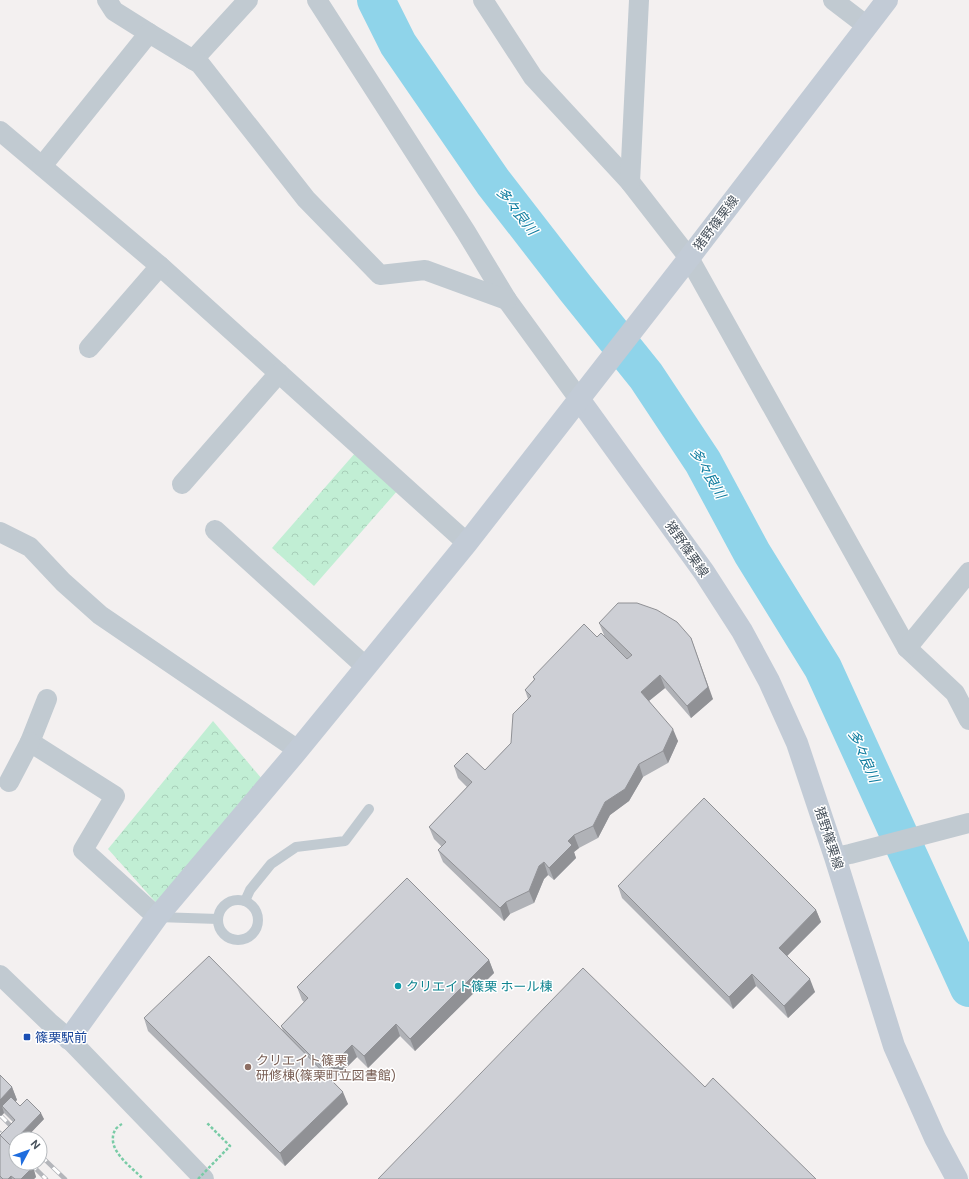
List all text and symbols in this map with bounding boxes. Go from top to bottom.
water label: 多々良川 [493,183,543,240]
street label: 猪野篠栗線 [690,192,742,254]
water label: 多々良川 [686,444,731,503]
street label: 猪野篠栗線 [661,517,713,581]
water label: 多々良川 [844,727,884,787]
street label: 猪野篠栗線 [811,804,847,872]
place label: クリエイト篠栗 ホール棟 [406,978,552,995]
marker: クリエイト篠栗 ホール棟 [393,981,403,991]
place label: 篠栗駅前 [35,1029,87,1046]
marker: 篠栗駅前 [22,1032,32,1042]
place label: クリエイト篠栗 研修棟(篠栗町立図書館) [256,1052,396,1084]
marker: クリエイト篠栗 研修棟(篠栗町立図書館) [243,1062,253,1072]
north arrow [8,1131,48,1171]
text: N [28,1137,43,1152]

